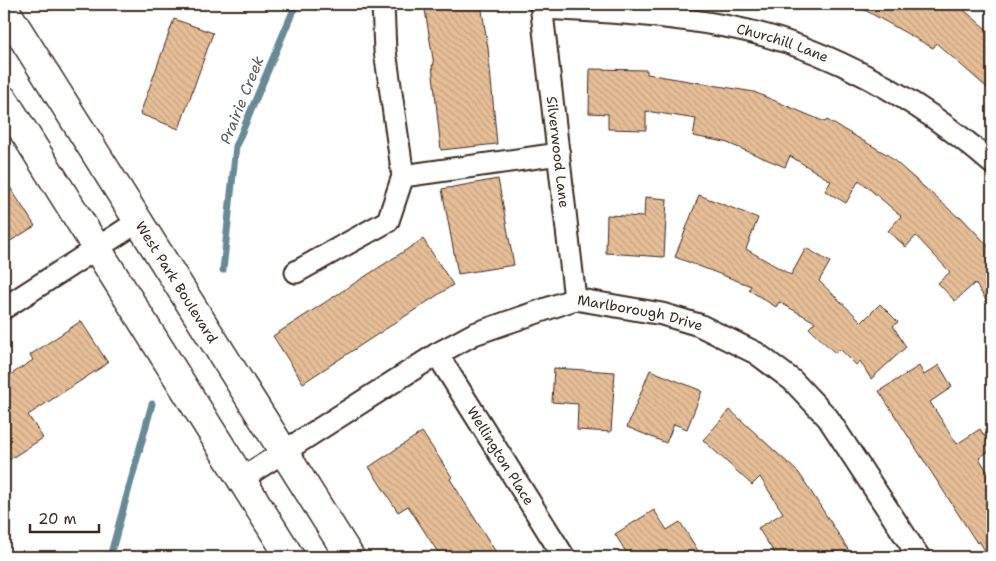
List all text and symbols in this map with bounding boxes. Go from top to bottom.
street label: Churchill Lane [735,20,831,66]
water label: Prairie Creek [215,53,269,147]
street label: Silverwood Lane [543,95,573,209]
street label: West Park Boulevard [132,218,222,346]
street label: Marlborough Drive [576,291,705,335]
street label: Wellington Place [463,403,538,508]
scale bar [30,501,99,533]
text: 20 m [38,509,77,529]

